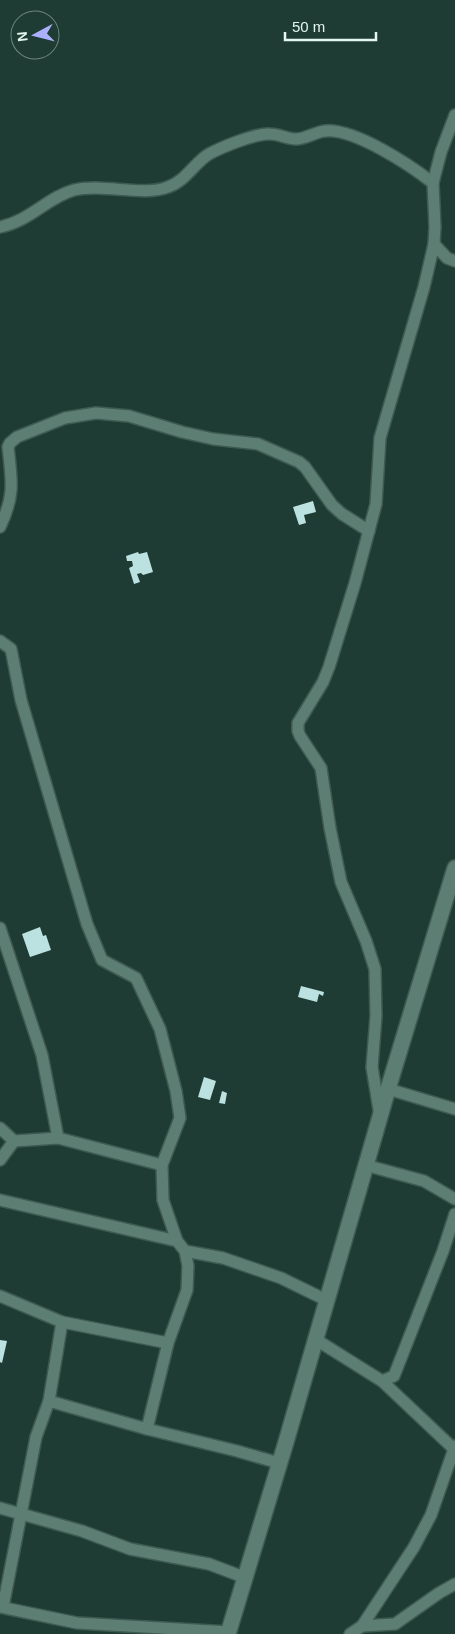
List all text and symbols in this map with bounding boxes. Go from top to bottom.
north arrow [10,10,60,60]
scale bar [285,10,376,42]
text: 50 m [292,18,325,35]
text: N [14,31,31,43]

